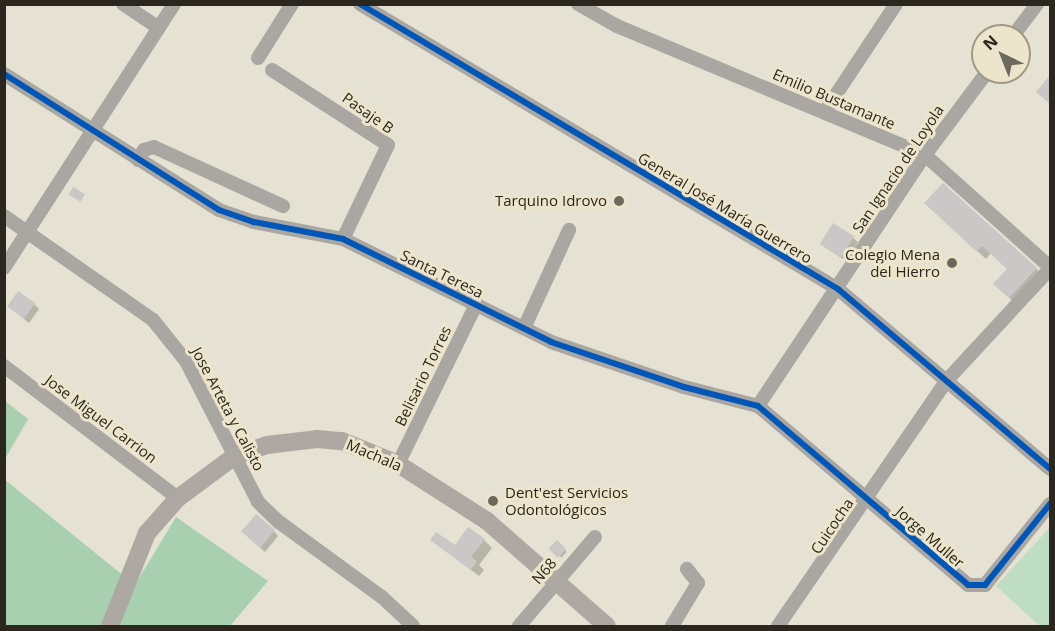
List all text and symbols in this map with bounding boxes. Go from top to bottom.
north arrow [971,24,1031,84]
text: N [978,30,1002,55]
street label: Emilio Bustamante [770,65,898,133]
street label: Pasaje B [339,89,397,137]
street label: San Ignacio de Loyola [848,102,948,236]
street label: General José María Guerrero [635,149,815,267]
place label: Tarquino Idrovo [495,192,607,210]
marker: Tarquino Idrovo [612,194,626,208]
place label: Colegio Mena del Hierro [845,245,940,280]
street label: Santa Teresa [398,246,486,302]
marker: Colegio Mena del Hierro [945,256,959,270]
street label: Belisario Torres [391,323,455,429]
street label: Jose Arteta y Calisto [188,344,268,474]
street label: Jose Miguel Carrion [42,371,160,467]
street label: Machala [343,435,405,475]
place label: Dent'est Servicios Odontológicos [505,483,628,518]
marker: Dent'est Servicios Odontológicos [486,494,500,508]
street label: Cuicocha [807,495,857,557]
street label: Jorge Muller [892,503,968,571]
street label: N68 [528,554,560,588]

